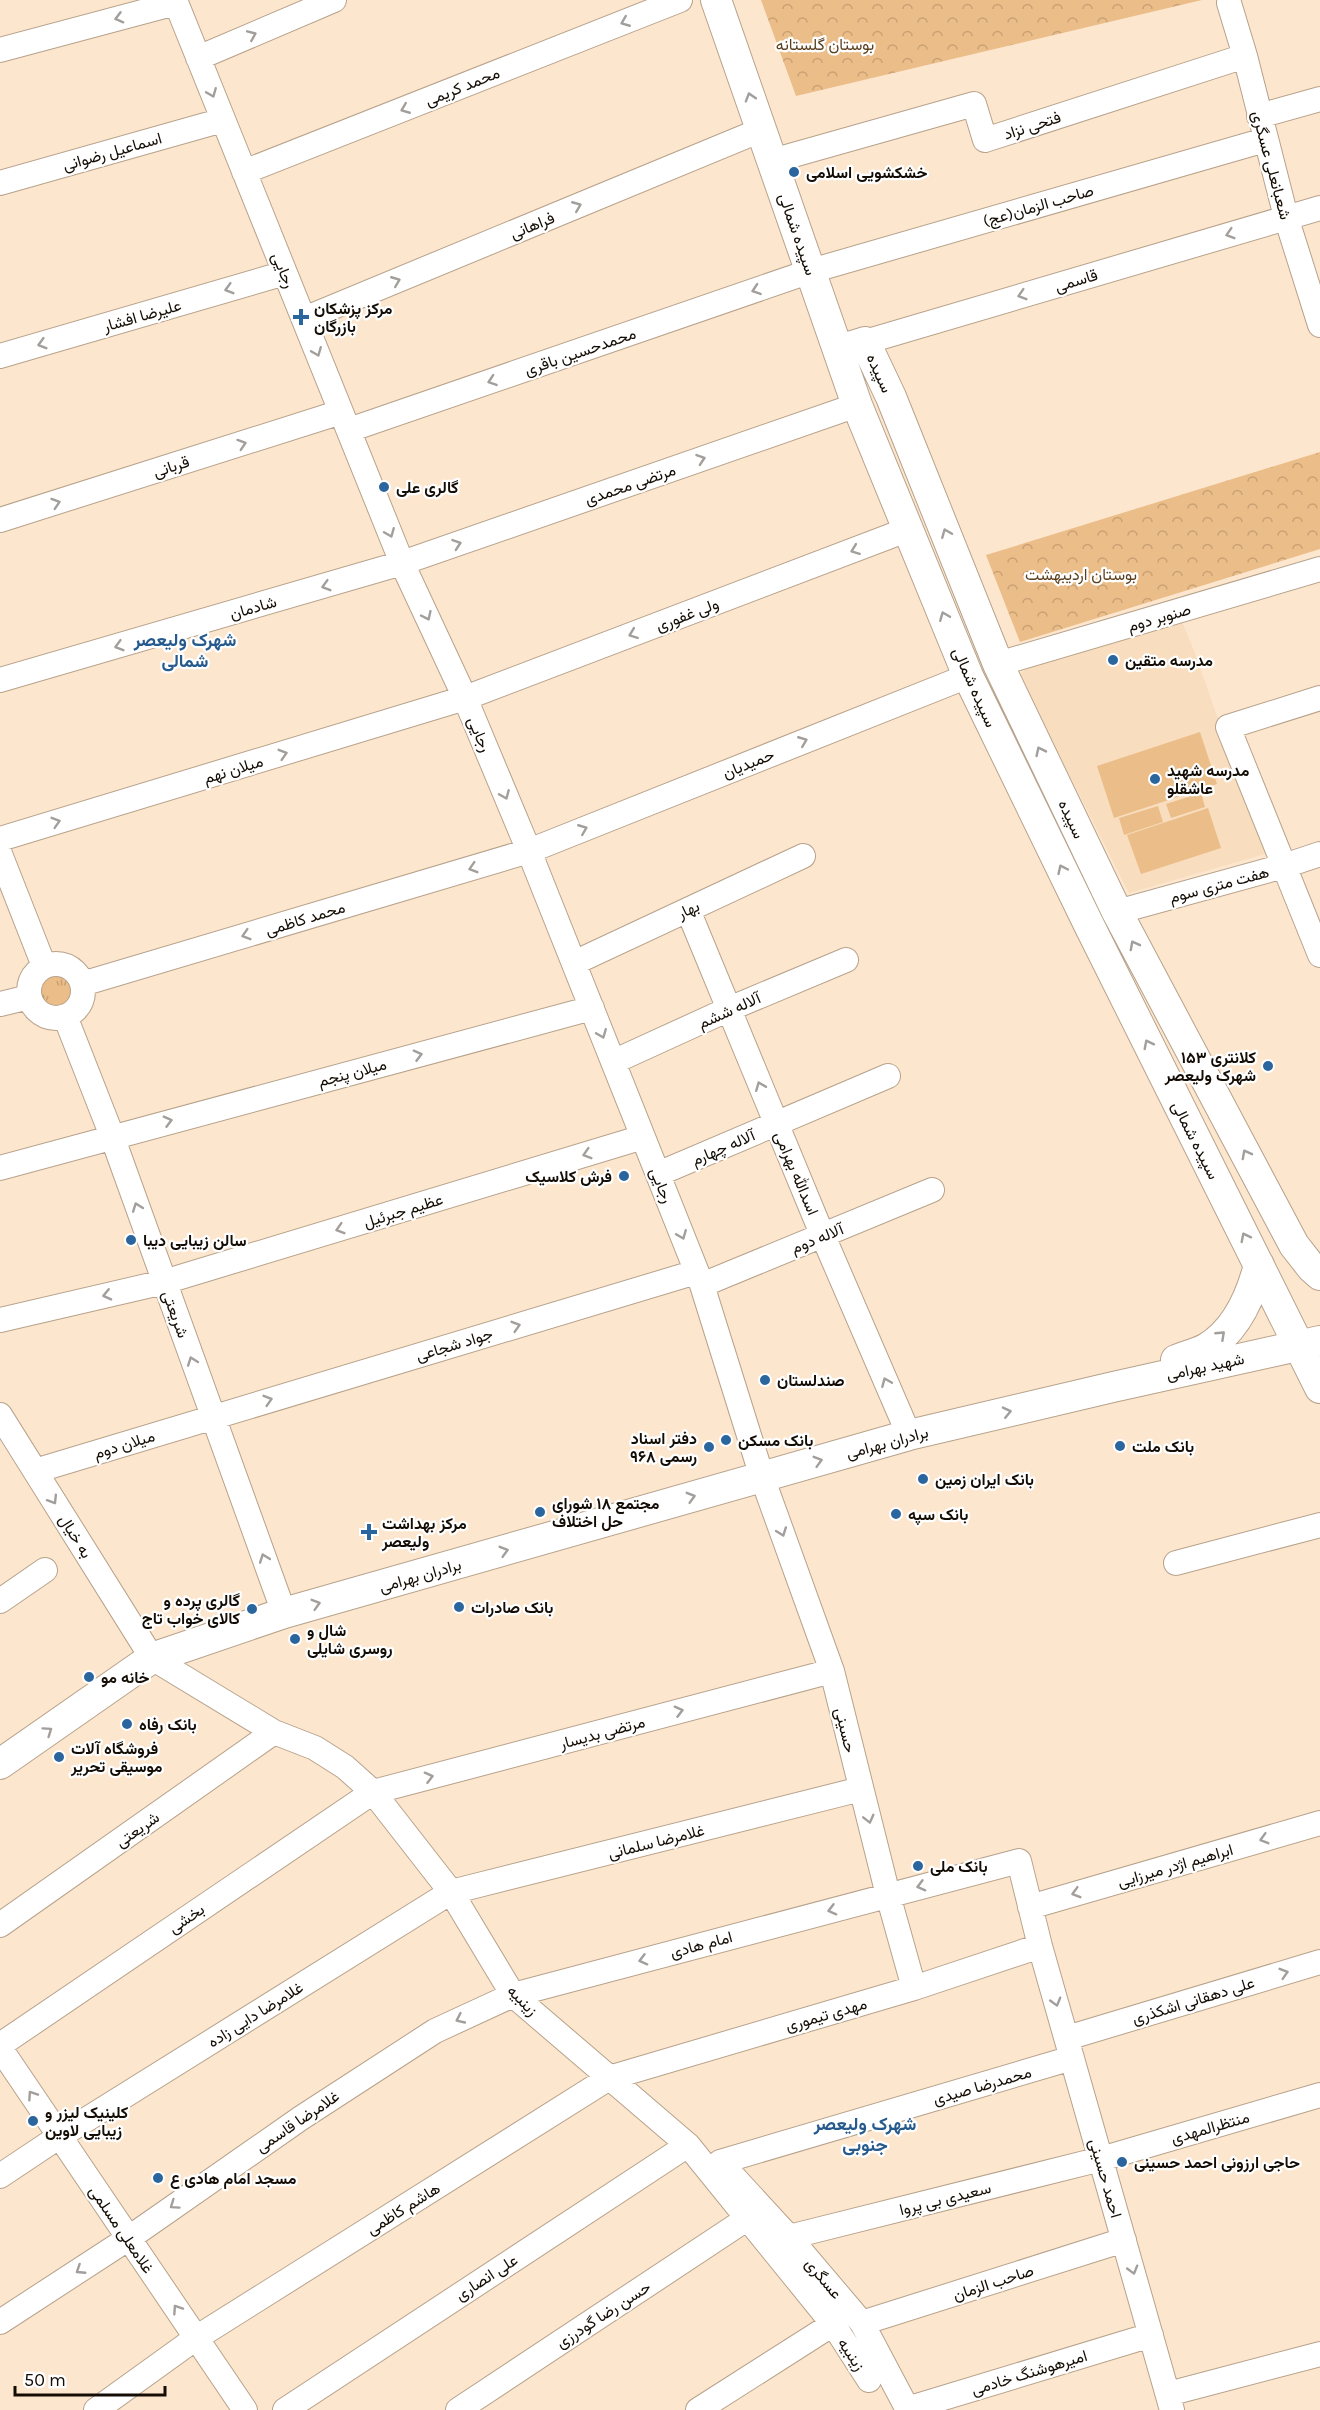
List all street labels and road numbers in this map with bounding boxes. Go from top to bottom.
street label: محمد کریمی [422,63,503,111]
street label: فتحی نزاد [1001,107,1064,145]
street label: شعبانعلی عسگری [1247,109,1295,222]
street label: اسماعیل رضوانی [60,128,164,176]
street label: صاحب الزمان(عج) [980,181,1096,232]
street label: سپیده شمالی [773,191,820,278]
street label: فراهانی [507,208,558,244]
street label: رجایی [267,250,299,291]
street label: قاسمی [1052,265,1100,297]
street label: علیرضا افشار [100,295,184,337]
street label: محمدحسین باقری [522,323,639,380]
street label: سپیده [861,351,897,396]
street label: قربانی [151,452,192,482]
street label: مرتضی محمدی [582,460,678,510]
street label: شادمان [227,592,279,623]
street label: ولی غفوری [653,594,722,636]
street label: صنوبر دوم [1125,599,1193,637]
street label: سپیده شمالی [947,644,1001,731]
street label: رجایی [463,714,495,755]
street label: حمیدیان [720,744,777,782]
street label: میلان نهم [201,751,266,788]
street label: سپیده [1053,797,1089,843]
street label: هفت متری سوم [1167,862,1271,908]
street label: بهار [673,896,703,924]
street label: محمد کاظمی [263,897,348,941]
street label: آلاله ششم [695,988,765,1034]
street label: میلان پنجم [316,1054,389,1093]
street label: سپیده شمالی [1166,1098,1223,1184]
street label: آلاله چهارم [689,1125,760,1171]
street label: اسدالله بهرامی [769,1128,823,1218]
street label: رجایی [645,1165,677,1206]
street label: عظیم جبرئیل [361,1189,446,1233]
street label: آلاله دوم [788,1219,848,1258]
street label: شریعتی [157,1288,193,1341]
street label: جواد شجاعی [413,1324,495,1366]
street label: شهید بهرامی [1164,1349,1246,1385]
street label: برادران بهرامی [844,1422,931,1464]
street label: میلان دوم [91,1426,157,1464]
street label: به خیال [55,1511,96,1562]
street label: برادران بهرامی [377,1555,464,1597]
street label: حسینی [830,1706,860,1755]
street label: مرتضی بدیسار [556,1712,647,1754]
street label: شریعتی [112,1808,163,1852]
street label: غلامرضا سلمانی [606,1820,707,1864]
street label: ابراهیم اژدر میرزایی [1115,1840,1235,1892]
street label: بخشی [165,1899,209,1938]
street label: امام هادی [668,1927,735,1963]
street label: علی دهقانی اشکذری [1130,1973,1257,2029]
street label: غلامرضا دایی زاده [204,1978,307,2052]
street label: زینبیه [503,1981,542,2020]
street label: مهدی تیموری [783,1994,869,2036]
street label: محمدرضا صیدی [931,2062,1034,2110]
street label: غلامرضا قاسمی [252,2086,343,2157]
street label: منتظرالمهدی [1169,2107,1252,2149]
street label: احمد حسینی [1084,2136,1126,2220]
street label: هاشم کاظمی [363,2178,444,2239]
street label: سعیدی بی پروا [897,2178,993,2221]
street label: غلامعلی مسلمی [84,2182,158,2277]
street label: علی انصاری [451,2250,522,2305]
street label: عسگری [800,2254,846,2303]
street label: صاحب الزمان [950,2260,1036,2305]
street label: حسن رضا گودرزی [552,2277,655,2353]
street label: زینبیه [833,2334,869,2375]
street label: امیرهوشنگ خادمی [969,2346,1090,2400]

